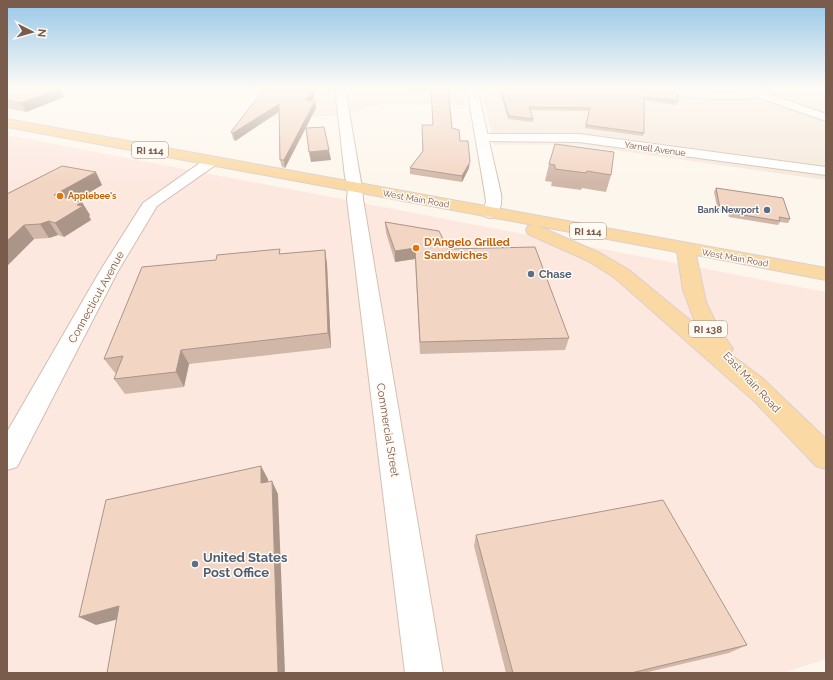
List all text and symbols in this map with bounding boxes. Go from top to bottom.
north arrow [12,12,52,52]
text: N [35,28,48,38]
street label: Yarnell Avenue [624,140,687,158]
road number: RI 114 [132,142,168,158]
street label: West Main Road [382,188,451,210]
marker: Applebee's [55,191,65,201]
place label: Applebee's [68,191,117,201]
place label: Bank Newport [697,205,760,215]
marker: Bank Newport [762,205,772,215]
road number: RI 114 [570,223,606,239]
place label: D'Angelo Grilled Sandwiches [424,236,510,262]
marker: D'Angelo Grilled Sandwiches [411,243,421,253]
street label: West Main Road [701,247,770,269]
street label: Connecticut Avenue [66,249,127,345]
place label: Chase [539,268,572,281]
marker: Chase [526,269,536,279]
road number: RI 138 [689,321,727,337]
street label: East Main Road [720,349,783,415]
street label: Commercial Street [374,382,401,478]
place label: United States Post Office [203,550,288,580]
marker: United States Post Office [190,559,200,569]

